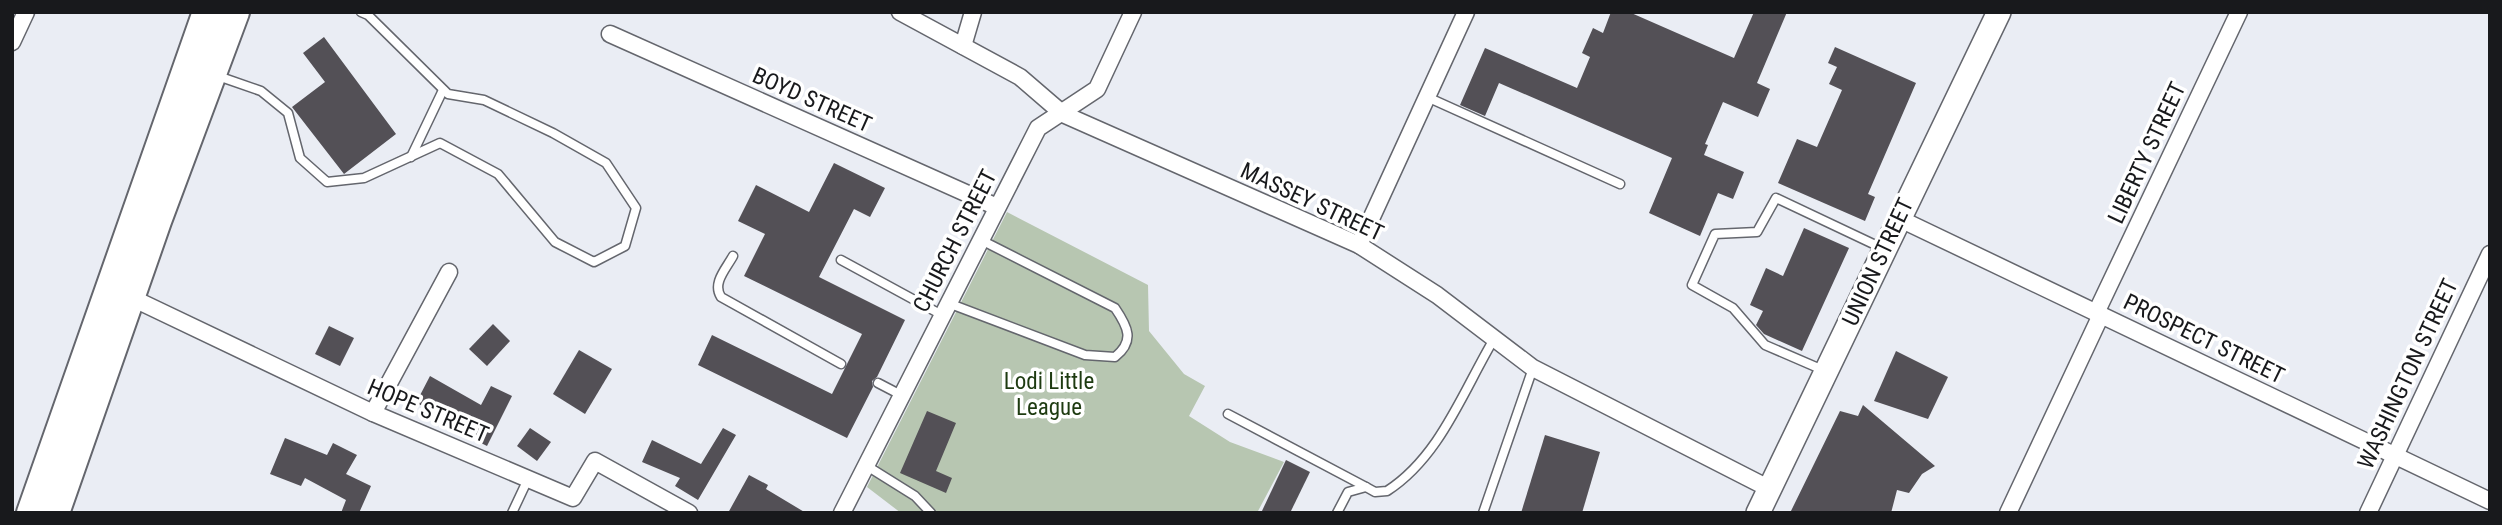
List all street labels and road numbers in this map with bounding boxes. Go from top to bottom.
street label: BOYD STREET [748,62,876,138]
street label: LIBERTY STREET [2103,78,2192,228]
street label: MASSEY STREET [1236,157,1388,247]
street label: CHURCH STREET [908,165,1002,317]
street label: UNION STREET [1837,194,1919,330]
street label: WASHINGTON STREET [2352,275,2464,473]
street label: PROSPECT STREET [2119,288,2289,390]
street label: HOPE STREET [363,373,493,449]

